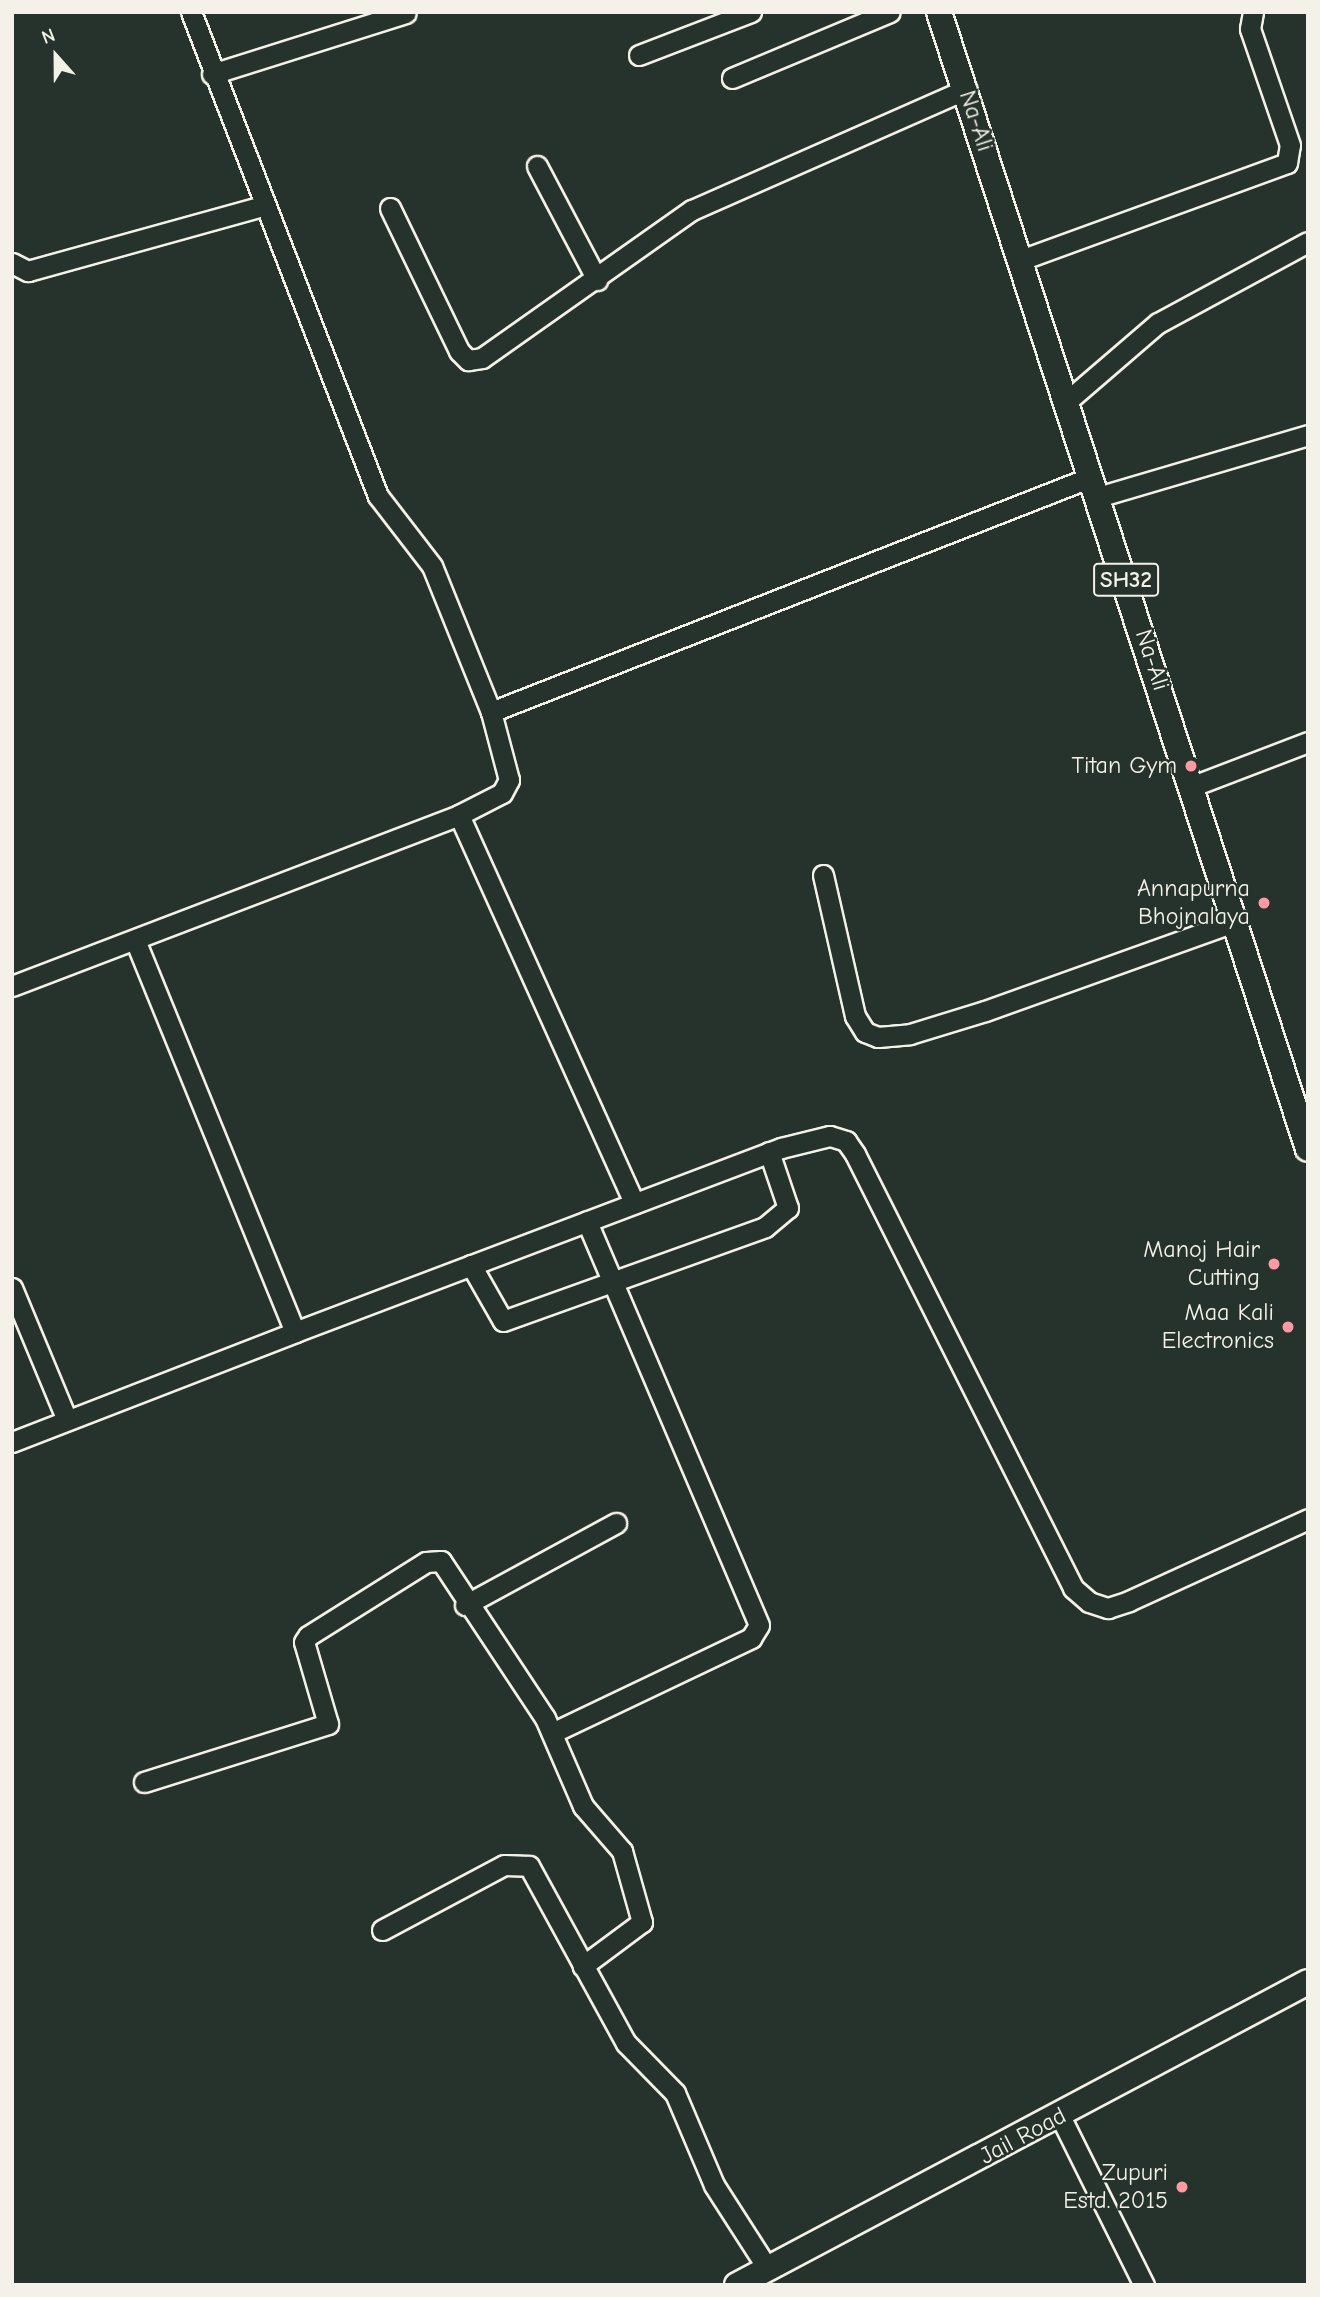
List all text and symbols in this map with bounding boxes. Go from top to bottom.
north arrow [21,21,91,91]
text: N [39,24,58,49]
street label: Na-Ali [953,87,999,155]
road number: SH32 [1093,560,1159,600]
street label: Na-Ali [1129,626,1175,694]
place label: Titan Gym [1071,752,1177,780]
marker: Titan Gym [1183,758,1199,774]
place label: Annapurna Bhojnalaya [1137,875,1250,931]
marker: Annapurna Bhojnalaya [1256,895,1272,911]
place label: Manoj Hair Cutting [1143,1236,1260,1292]
marker: Manoj Hair Cutting [1266,1256,1282,1272]
place label: Maa Kali Electronics [1162,1299,1274,1355]
marker: Maa Kali Electronics [1280,1319,1296,1335]
street label: Jail Road [975,2101,1071,2171]
place label: Zupuri Estd. 2015 [1063,2159,1168,2215]
marker: Zupuri Estd. 2015 [1174,2179,1190,2195]

